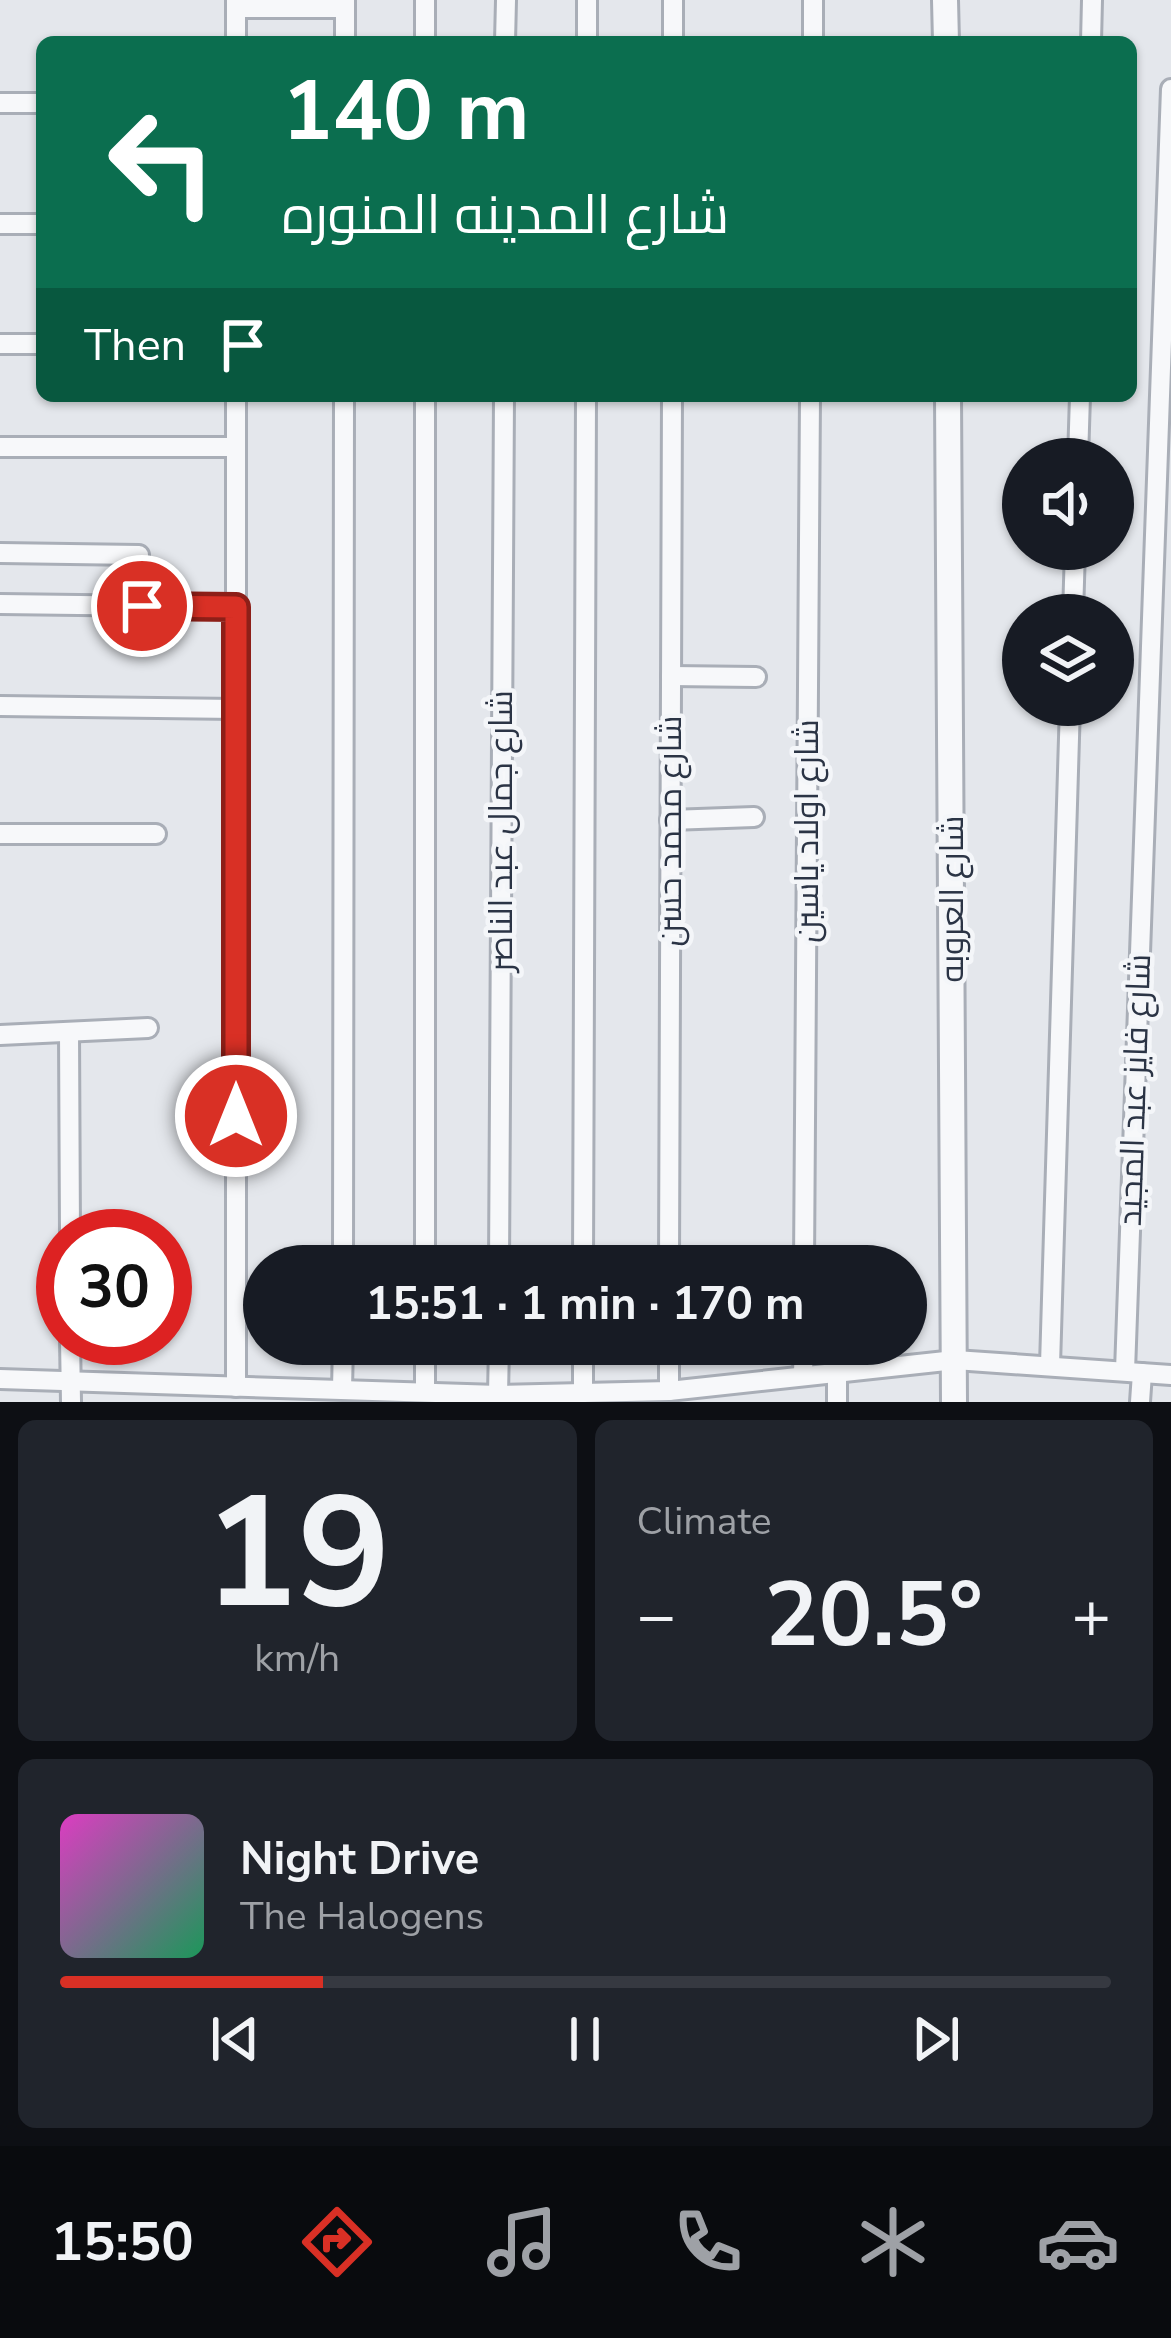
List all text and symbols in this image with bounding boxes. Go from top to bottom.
text: 140 m [282,54,530,169]
icon: left [84,84,240,240]
text: شارع المدينه المنوره [282,178,729,252]
icon: arrive [210,312,276,378]
text: Then [84,315,186,376]
map controls [1002,438,1134,726]
button: sound [1002,438,1134,570]
pin [91,555,193,657]
icon: arrive [109,573,175,639]
button: layers [1002,594,1134,726]
street label: شارع جمال عبد الناصر [479,690,524,974]
street label: شارع محمد حسن [648,715,693,947]
street label: شارع اولاد ياسين [785,719,830,943]
street label: شارع العروبه [930,815,975,983]
street label: شارع فايز عبد المجيد [1108,953,1162,1227]
position arrow [173,1053,299,1179]
speed limit sign: 30 [36,1209,192,1365]
text: 15:51 · 1 min · 170 m [365,1274,805,1335]
text: 19 [204,1447,391,1660]
text: Climate [637,1495,772,1548]
text: 20.5° [765,1554,983,1677]
text: − [637,1571,676,1661]
text: + [1071,1571,1111,1661]
text: km/h [254,1632,340,1685]
text: Night Drive [240,1829,479,1890]
text: The Halogens [240,1890,484,1943]
icon: previous [202,2006,268,2072]
icon: pause [552,2006,618,2072]
icon: next [903,2006,969,2072]
icon: directions [295,2200,379,2284]
icon: music [480,2200,564,2284]
icon: phone [666,2200,750,2284]
icon: climate [851,2200,935,2284]
icon: car [1036,2200,1120,2284]
text: 15:50 [51,2205,194,2279]

